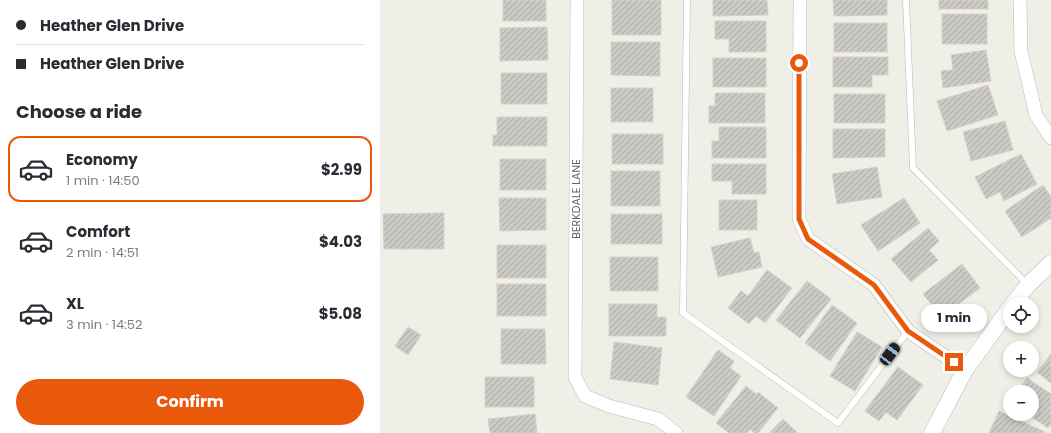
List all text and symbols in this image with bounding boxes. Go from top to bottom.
text: Heather Glen Drive [40,15,184,36]
text: Heather Glen Drive [40,53,184,74]
route start [790,54,808,72]
text: Choose a ride [16,99,142,124]
text: Economy [66,149,138,170]
icon: car [18,151,54,187]
text: $2.99 [321,159,362,180]
street label: BERKDALE LANE [568,159,584,239]
text: 1 min · 14:50 [66,171,140,190]
text: Comfort [66,221,130,242]
icon: car [18,223,54,259]
text: $4.03 [319,231,362,252]
text: 2 min · 14:51 [66,243,139,262]
text: XL [66,293,84,314]
icon: car [18,295,54,331]
map controls [1003,297,1039,421]
button: locate [1003,297,1039,333]
text: $5.08 [319,303,362,324]
callout: 1 min [921,304,987,332]
text: 1 min [937,308,971,327]
text: 3 min · 14:52 [66,315,142,334]
car [878,341,902,367]
button: + [1003,341,1039,377]
route end [945,353,963,371]
button: Confirm [16,379,364,425]
button: − [1003,385,1039,421]

